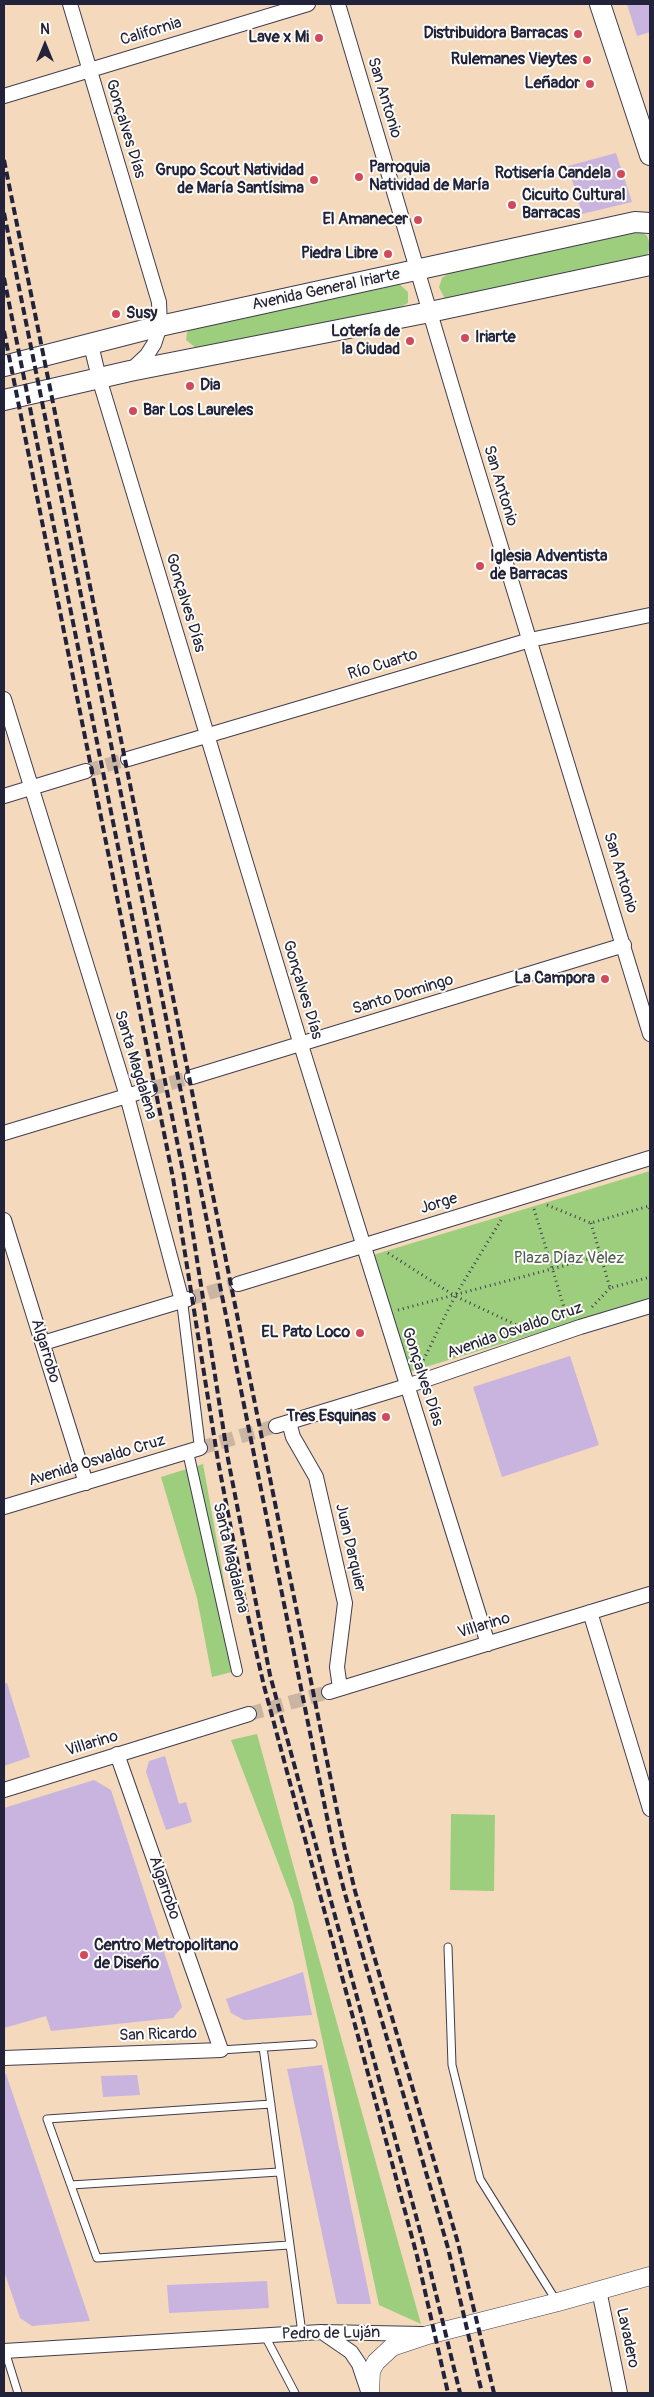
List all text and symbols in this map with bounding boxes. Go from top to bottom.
street label: California [118,14,184,50]
north arrow [20,20,70,70]
text: N [40,21,50,38]
place label: Distribuidora Barracas [423,24,568,44]
place label: Lave x Mi [248,28,309,48]
marker: Distribuidora Barracas [572,28,584,40]
marker: Lave x Mi [313,32,325,44]
place label: Rulemanes Vieytes [451,50,577,70]
marker: Rulemanes Vieytes [581,54,593,66]
street label: San Antonio [363,55,405,141]
place label: Leñador [525,74,580,94]
street label: Gonçalves Días [101,77,149,181]
marker: Leñador [584,78,596,90]
place label: Parroquia Natividad de María [369,158,489,196]
place label: Grupo Scout Natividad de María Santísima [155,161,304,199]
place label: Rotisería Candela [495,164,611,184]
marker: Rotisería Candela [615,168,627,180]
marker: Parroquia Natividad de María [353,171,365,183]
marker: Grupo Scout Natividad de María Santísima [308,174,320,186]
place label: Cicuito Cultural Barracas [522,186,625,224]
marker: Cicuito Cultural Barracas [506,199,518,211]
place label: El Amanecer [322,210,408,230]
marker: El Amanecer [412,214,424,226]
place label: Piedra Libre [301,244,378,264]
marker: Piedra Libre [382,248,394,260]
street label: Avenida General Iriarte [250,265,402,315]
place label: Susy [126,304,157,324]
marker: Susy [110,308,122,320]
place label: Lotería de la Ciudad [331,322,400,360]
place label: Iriarte [475,328,516,348]
marker: Iriarte [459,332,471,344]
marker: Lotería de la Ciudad [404,335,416,347]
place label: Dia [200,376,220,396]
marker: Dia [184,380,196,392]
place label: Bar Los Laureles [143,401,253,421]
marker: Bar Los Laureles [127,405,139,417]
street label: San Antonio [479,443,521,529]
place label: Iglesia Adventista de Barracas [490,547,607,585]
street label: Gonçalves Días [161,551,209,655]
marker: Iglesia Adventista de Barracas [474,560,486,572]
street label: Río Cuarto [346,645,420,685]
street label: San Antonio [599,830,641,916]
street label: Gonçalves Días [278,938,326,1042]
place label: La Campora [514,969,595,989]
street label: Santo Domingo [350,971,456,1019]
marker: La Campora [599,973,611,985]
street label: Santa Magdalena [109,1008,161,1122]
street label: Jorge [418,1189,460,1219]
park label: Plaza Díaz Velez [514,1249,624,1269]
street label: Avenida Osvaldo Cruz [445,1299,585,1363]
street label: Algarrobo [26,1317,64,1385]
place label: EL Pato Loco [261,1323,350,1343]
street label: Gonçalves Días [397,1325,447,1429]
marker: EL Pato Loco [354,1327,366,1339]
place label: Tres Esquinas [286,1407,376,1427]
marker: Tres Esquinas [380,1411,392,1423]
street label: Avenida Osvaldo Cruz [26,1431,168,1491]
street label: Santa Magdalena [208,1501,252,1615]
street label: Juan Darquier [330,1502,370,1594]
street label: Villarino [455,1609,513,1643]
street label: Villarino [63,1727,121,1761]
street label: Algarrobo [144,1854,184,1922]
place label: Centro Metropolitano de Diseño [94,1936,238,1974]
marker: Centro Metropolitano de Diseño [78,1949,90,1961]
street label: San Ricardo [119,2024,197,2046]
street label: Lavadero [611,2306,643,2370]
street label: Pedro de Luján [282,2324,380,2344]

